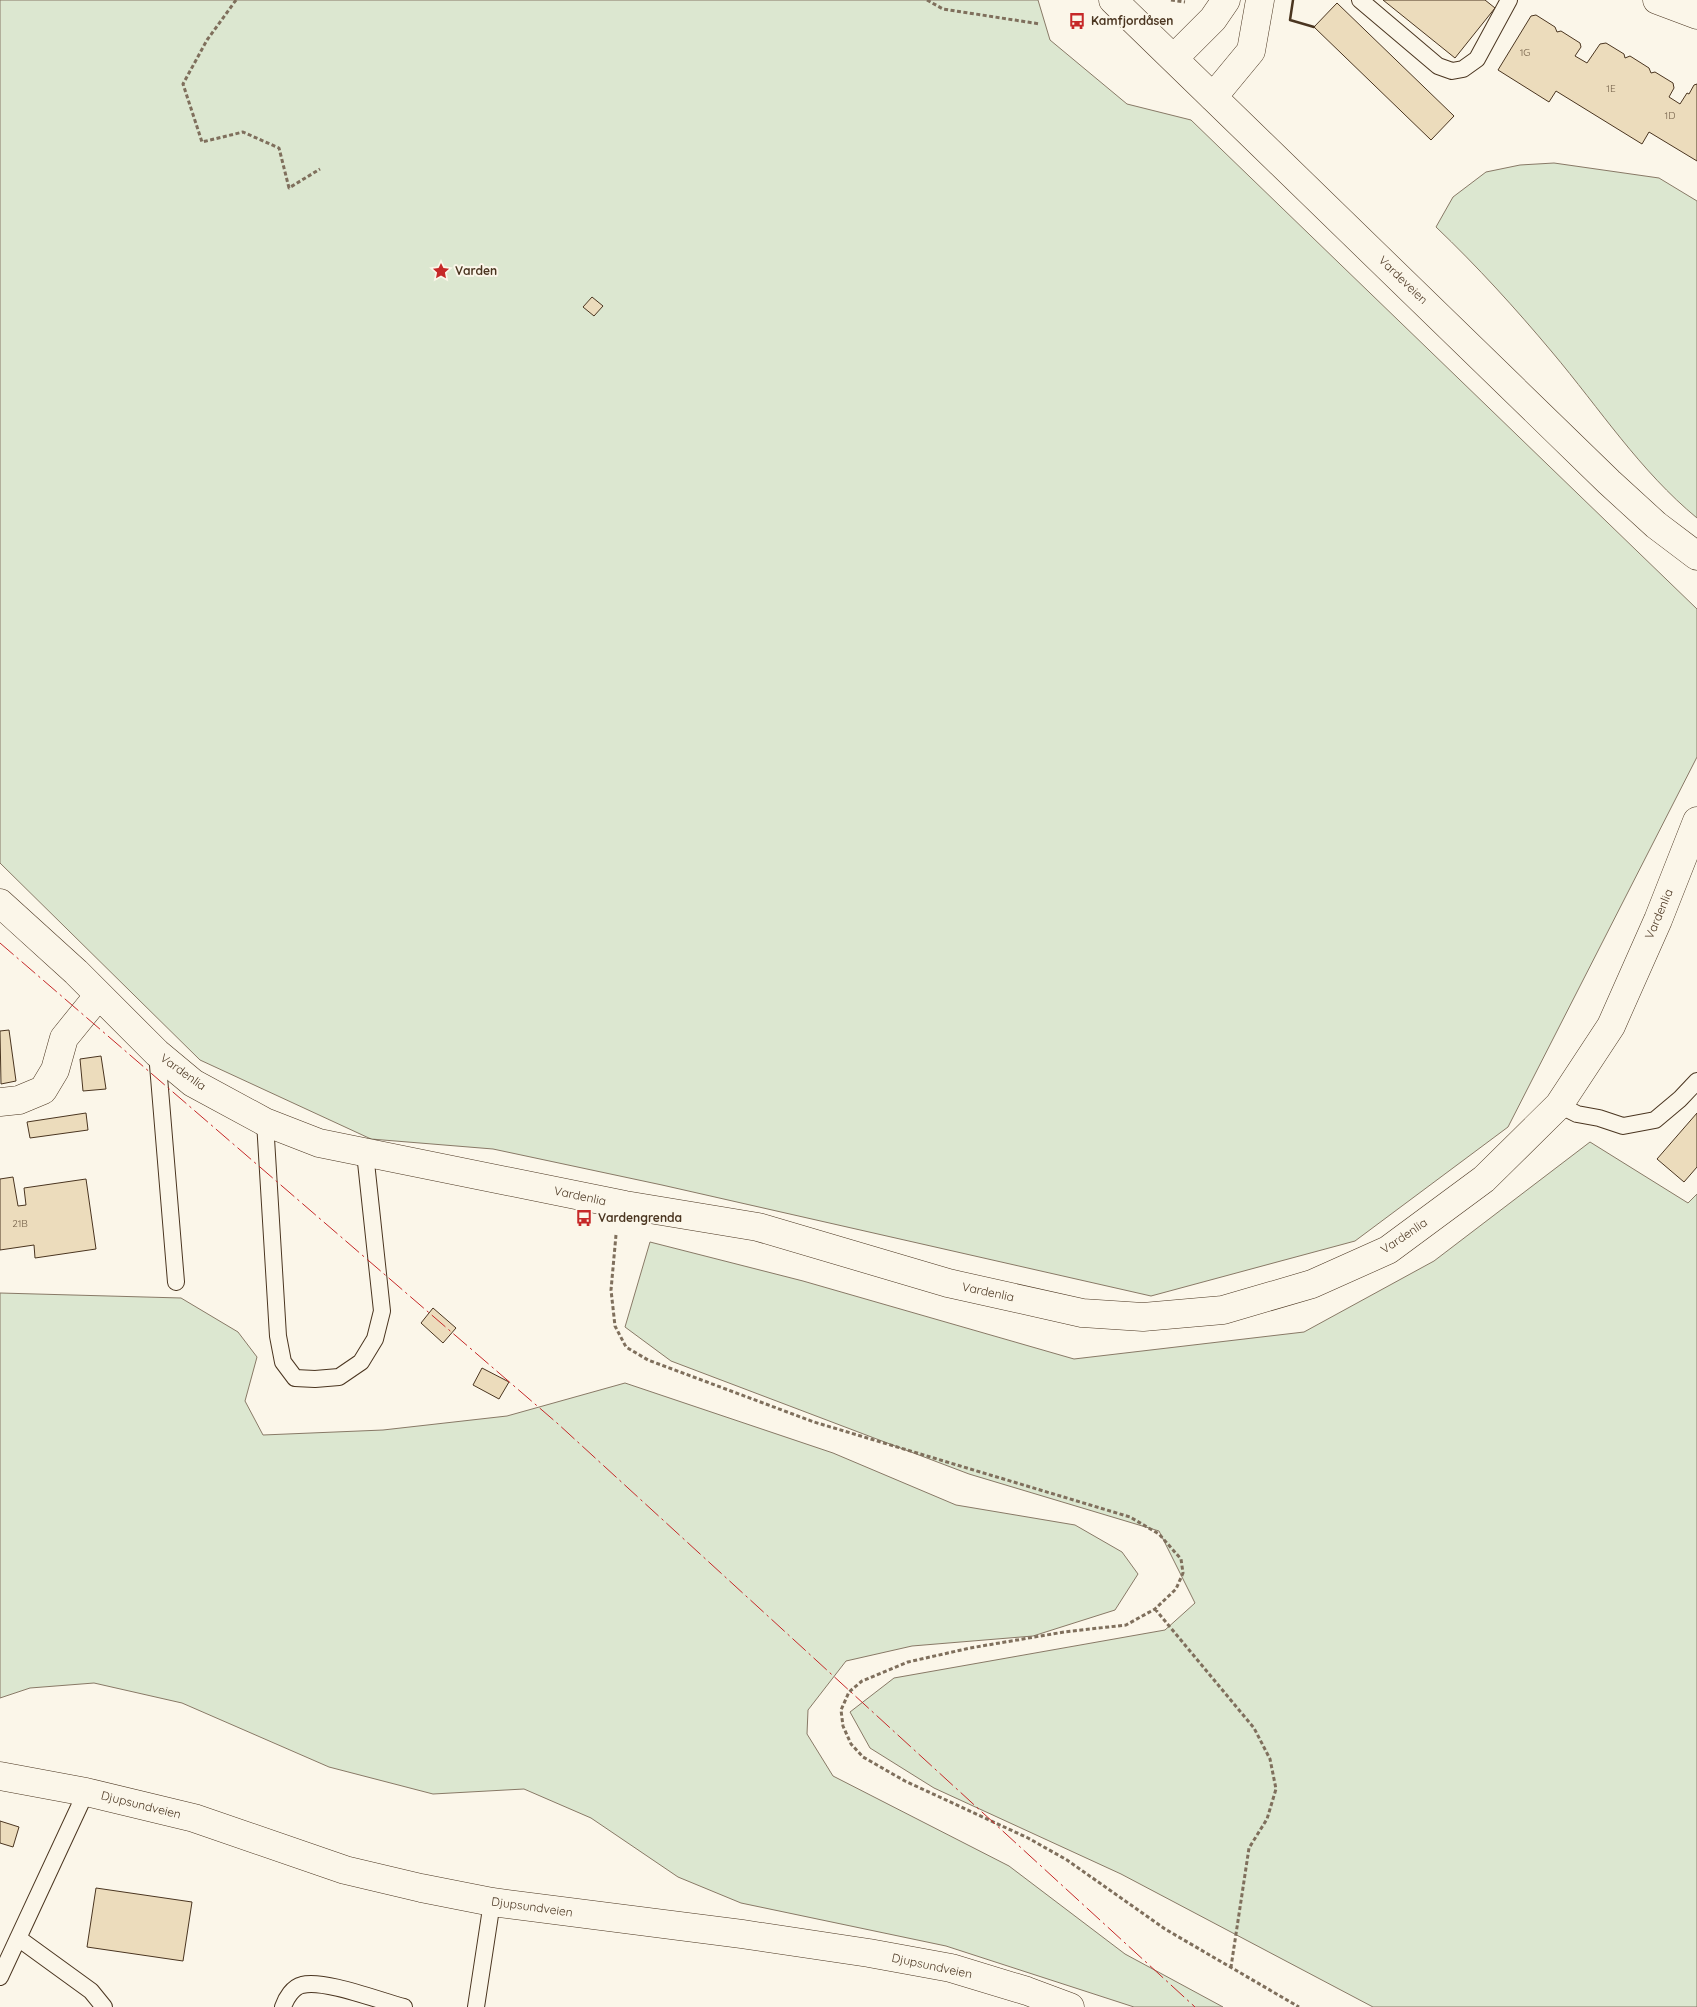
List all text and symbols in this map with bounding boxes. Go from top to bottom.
bus stop icon: Kamfjordåsen [1067,11,1087,31]
place label: Kamfjordåsen [1091,13,1174,28]
house number: 1G [1520,46,1530,59]
house number: 1E [1606,82,1616,95]
house number: 1D [1665,109,1675,122]
street label: Vardeveien [1376,252,1431,307]
place icon: Varden [431,261,451,281]
place label: Varden [455,263,497,278]
street label: Vardenlia [1641,886,1676,941]
street label: Vardenlia [157,1050,209,1093]
street label: Vardenlia [553,1183,608,1208]
bus stop icon: Vardengrenda [574,1208,594,1228]
place label: Vardengrenda [598,1210,682,1225]
street label: Vardenlia [1378,1215,1430,1257]
house number: 21B [12,1217,28,1230]
street label: Vardenlia [961,1279,1016,1304]
street label: Djupsundveien [100,1787,183,1822]
street label: Djupsundveien [490,1893,574,1920]
street label: Djupsundveien [890,1950,974,1981]

